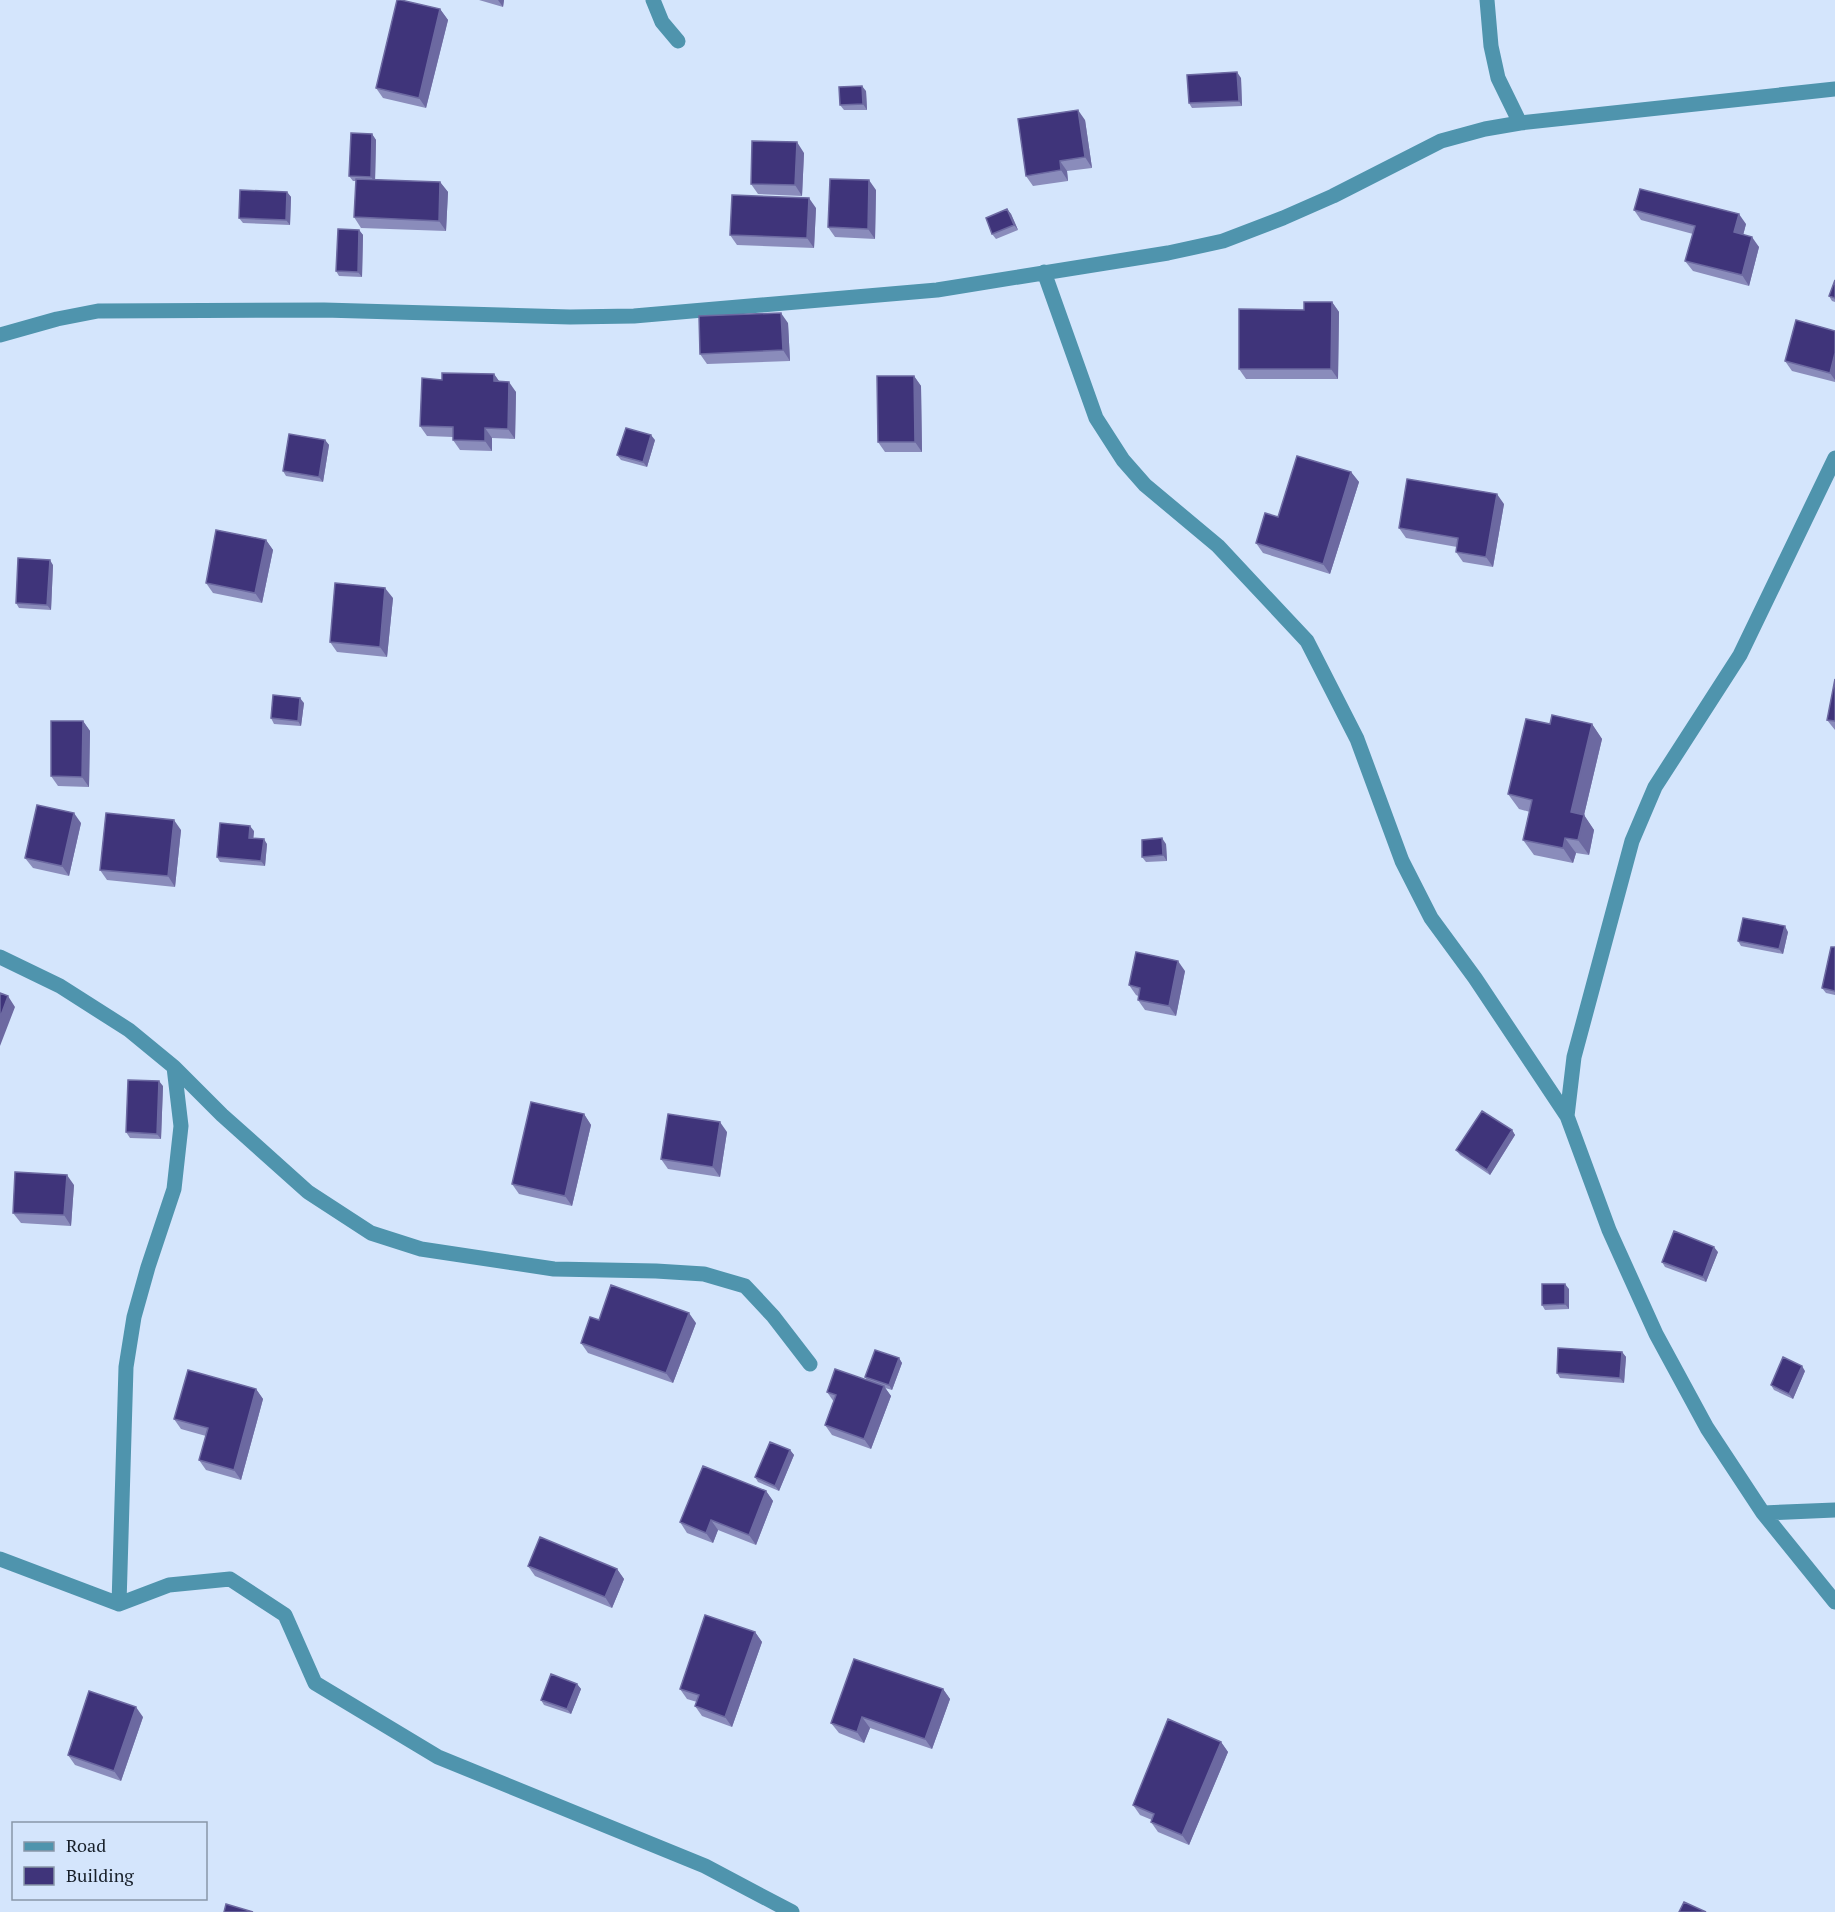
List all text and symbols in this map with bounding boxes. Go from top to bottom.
legend [12,1822,207,1900]
text: Road [66,1833,106,1857]
text: Building [66,1863,134,1887]

